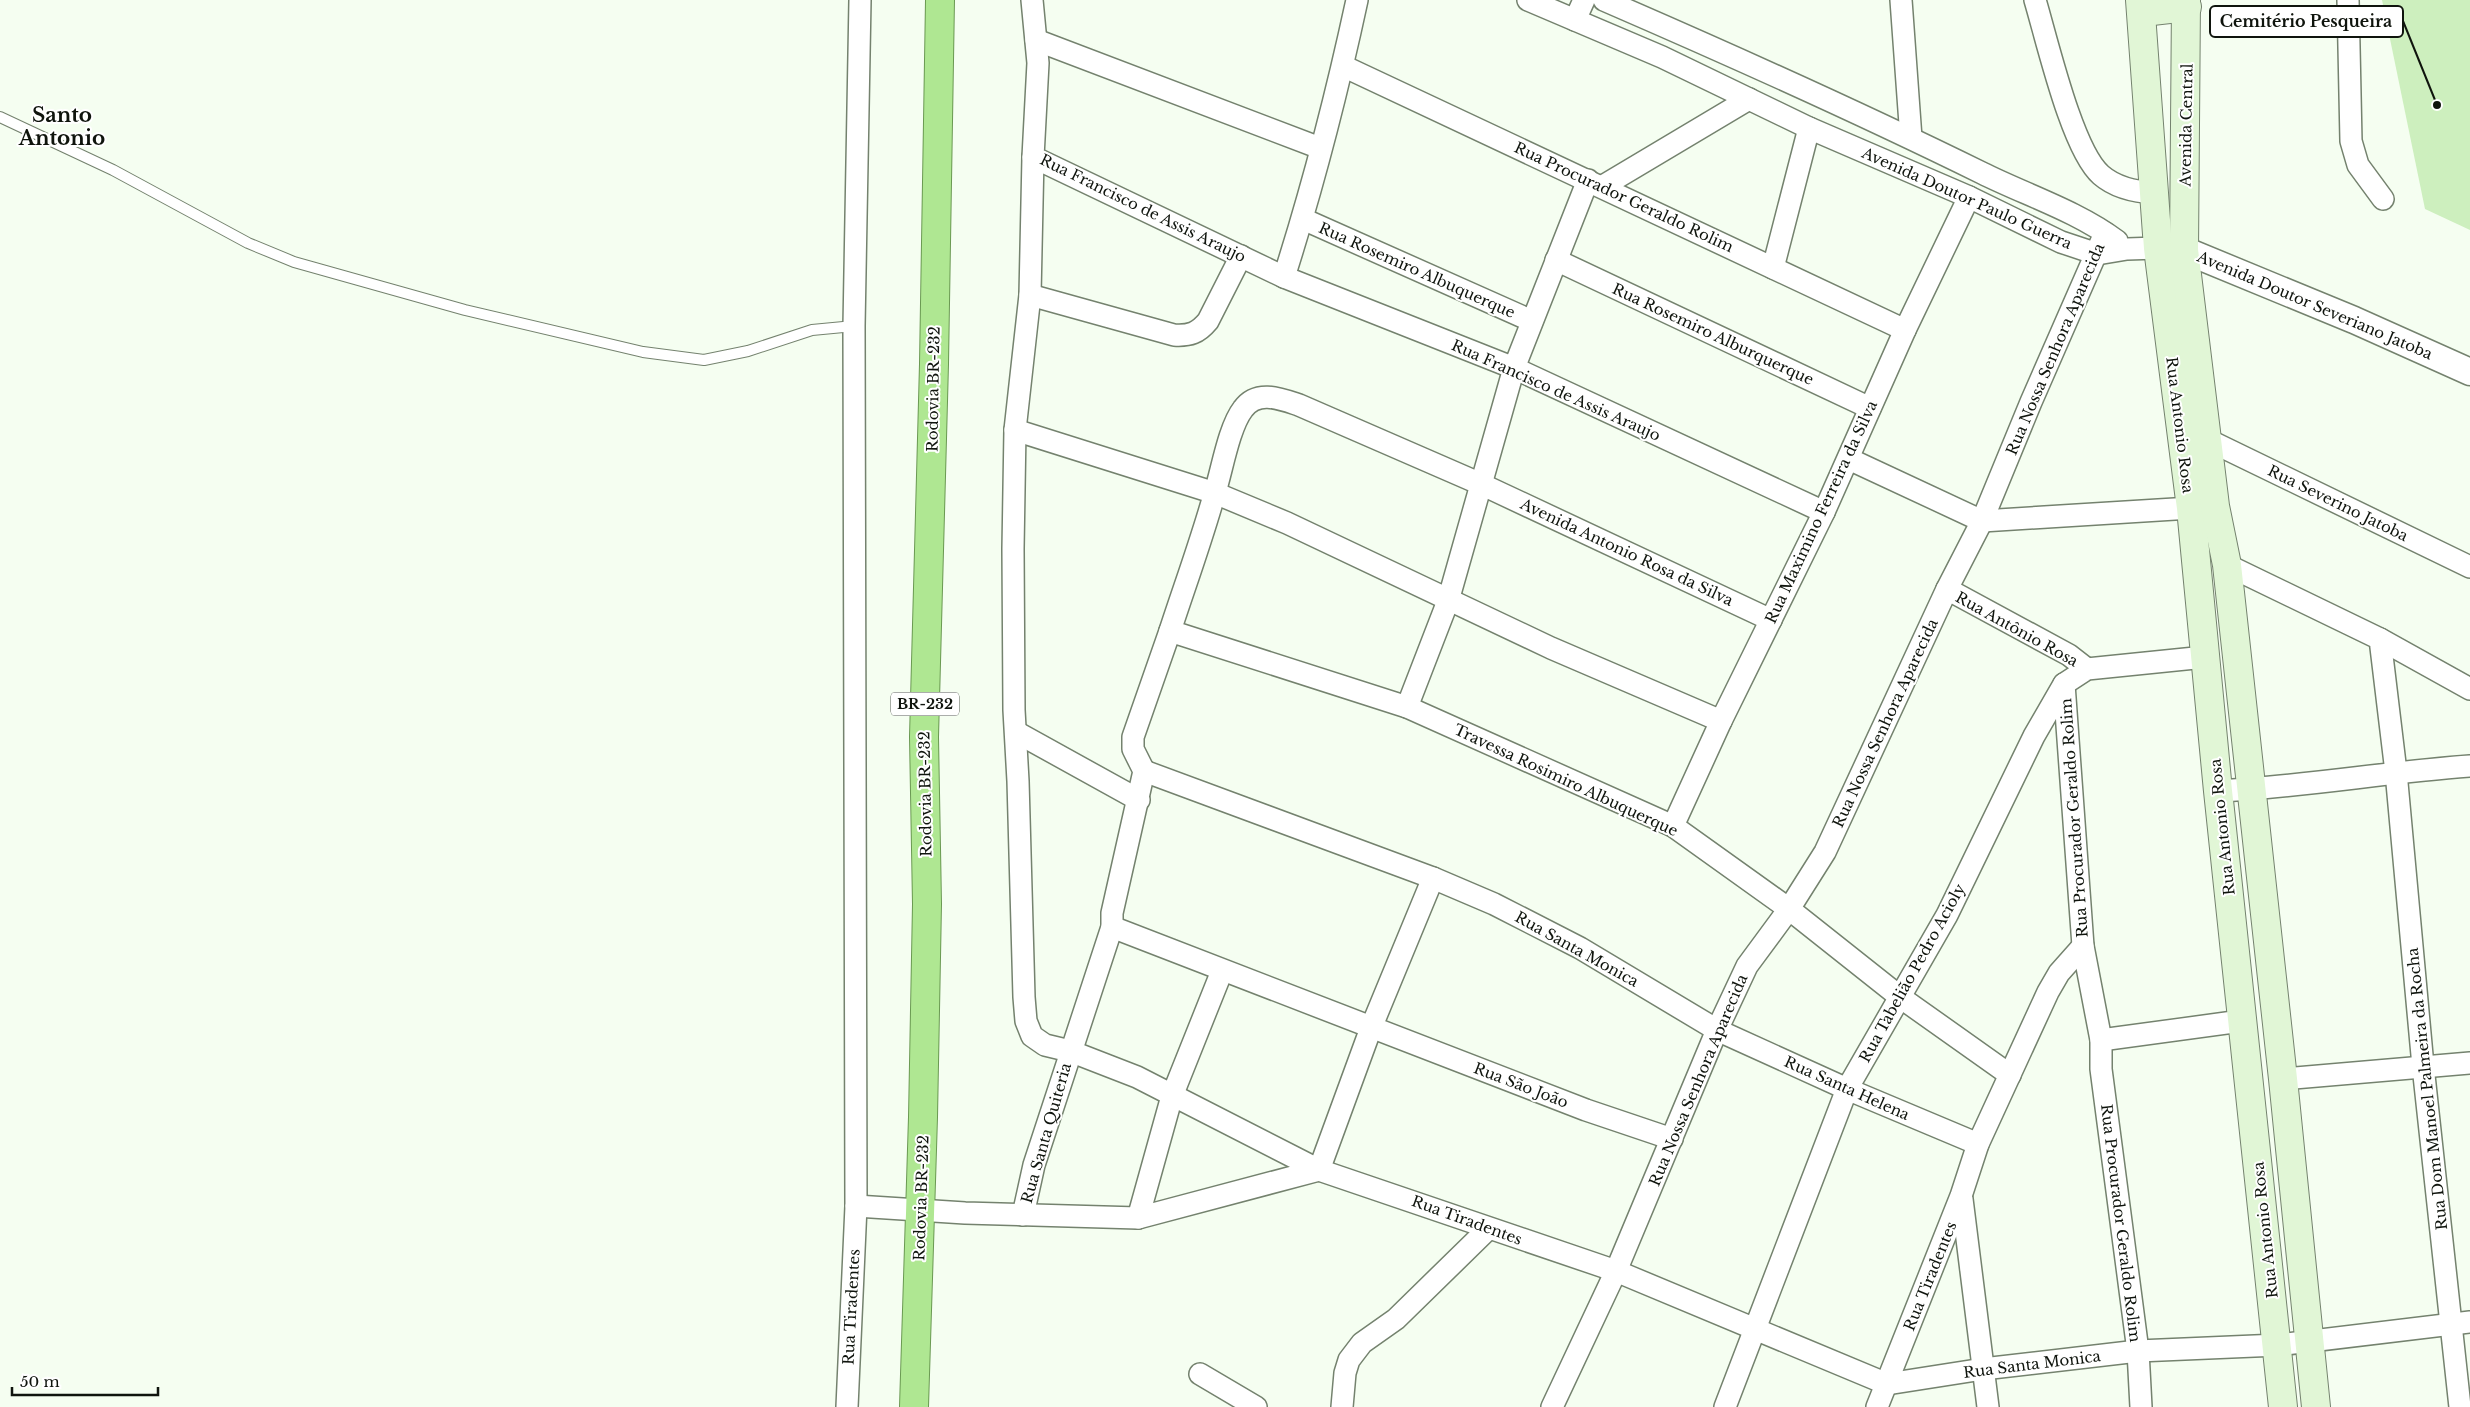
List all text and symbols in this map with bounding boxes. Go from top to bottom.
callout: Cemitério Pesqueira [2210,6,2403,37]
text: Cemitério Pesqueira [2220,11,2392,31]
street label: Avenida Central [2175,63,2197,188]
district label: Santo Antonio [18,103,105,150]
street label: Rua Procurador Geraldo Rolim [1511,138,1737,256]
street label: Avenida Doutor Paulo Guerra [1858,143,2075,253]
street label: Rua Francisco de Assis Araujo [1037,150,1249,266]
street label: Rua Rosemiro Albuquerque [1316,218,1518,322]
street label: Rua Nossa Senhora Aparecida [2002,240,2109,458]
street label: Avenida Doutor Severiano Jatoba [2194,246,2436,364]
street label: Rua Rosemiro Alburquerque [1609,279,1817,389]
street label: Rodovia BR-232 [922,326,944,452]
street label: Rua Francisco de Assis Araujo [1448,335,1664,445]
street label: Rua Antonio Rosa [2162,356,2198,495]
street label: Rua Maximino Ferreira da Silva [1761,397,1881,627]
street label: Rua Severino Jatoba [2265,461,2412,546]
street label: Avenida Antonio Rosa da Silva [1517,494,1737,610]
street label: Rua Antônio Rosa [1952,587,2082,671]
street label: Rua Nossa Senhora Aparecida [1828,615,1942,830]
road number: BR-232 [891,692,959,716]
street label: Rua Procurador Geraldo Rolim [2056,698,2092,938]
street label: Travessa Rosimiro Albuquerque [1451,720,1681,840]
street label: Rodovia BR-232 [914,731,936,857]
street label: Rua Antonio Rosa [2205,757,2239,896]
street label: Rua Tabelião Pedro Acioly [1855,880,1969,1066]
street label: Rua Santa Monica [1512,907,1643,991]
street label: Rua Dom Manoel Palmeira da Rocha [2403,946,2451,1231]
street label: Rua Nossa Senhora Aparecida [1645,971,1752,1189]
street label: Rua Santa Helena [1781,1052,1913,1124]
street label: Rua São João [1471,1058,1571,1112]
street label: Rua Santa Quiteria [1017,1060,1075,1205]
street label: Rua Procurador Geraldo Rolim [2097,1103,2145,1343]
street label: Rodovia BR-232 [909,1135,933,1261]
street label: Rua Antonio Rosa [2248,1160,2282,1299]
street label: Rua Tiradentes [1409,1191,1525,1249]
street label: Rua Tiradentes [1899,1218,1961,1333]
street label: Rua Tiradentes [838,1248,864,1365]
street label: Rua Santa Monica [1962,1346,2102,1382]
scale bar [12,1364,159,1396]
text: 50 m [20,1372,60,1391]

